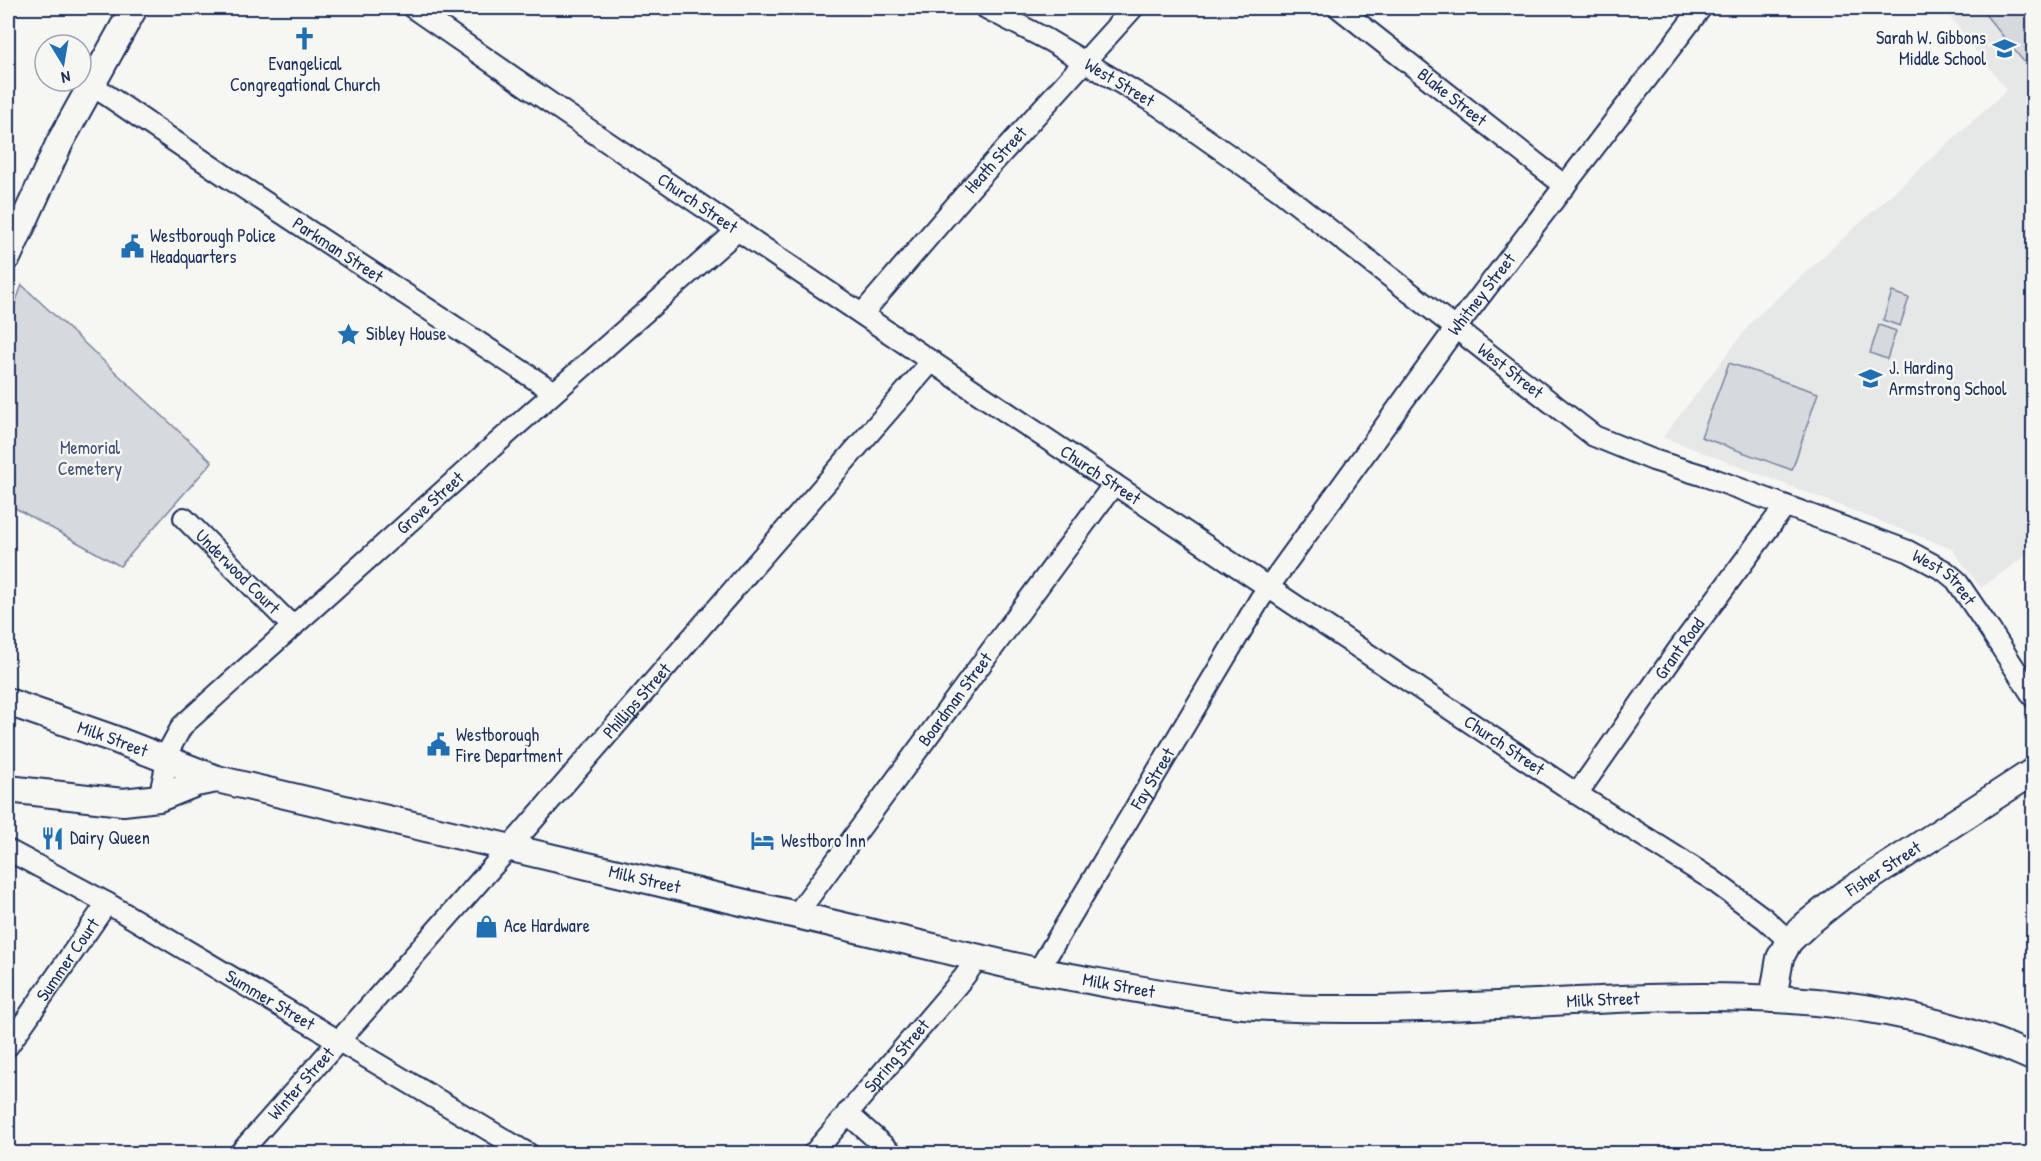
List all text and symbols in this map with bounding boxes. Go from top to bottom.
church icon: Evangelical Congregational Church [292,25,318,51]
place label: Sarah W. Gibbons Middle School [1876,25,1986,71]
north arrow [33,33,93,93]
school or university icon: Sarah W. Gibbons Middle School [1991,35,2017,61]
place label: Evangelical Congregational Church [230,51,380,97]
street label: West Street [1080,52,1160,113]
street label: Blake Street [1413,62,1493,132]
text: N [59,66,72,89]
street label: Heath Street [958,120,1033,199]
street label: Church Street [653,166,744,239]
street label: Parkman Street [288,211,389,289]
place label: Westborough Police Headquarters [150,223,276,269]
public building icon: Westborough Police Headquarters [119,233,145,259]
street label: Whitney Street [1442,247,1521,340]
place icon: Sibley House [335,321,361,347]
place label: Sibley House [366,321,446,346]
street label: West Street [1472,337,1550,405]
place label: J. Harding Armstrong School [1889,355,2007,401]
school or university icon: J. Harding Armstrong School [1858,365,1884,391]
park label: Memorial Cemetery [58,435,123,481]
street label: Church Street [1055,438,1147,511]
street label: Grove Street [391,465,470,540]
street label: Underwood Court [190,523,287,620]
street label: West Street [1908,543,1983,610]
street label: Grant Road [1648,612,1710,684]
street label: Boardman Street [912,646,998,751]
street label: Phillips Street [597,657,677,744]
street label: Church Street [1459,709,1550,781]
street label: Milk Street [74,714,152,763]
place label: Westborough Fire Department [455,722,563,768]
public building icon: Westborough Fire Department [425,732,451,758]
street label: Fay Street [1124,742,1181,815]
restaurant icon: Dairy Queen [39,825,65,851]
place label: Dairy Queen [70,825,150,850]
hotel icon: Westboro Inn [750,828,776,854]
place label: Westboro Inn [781,828,866,853]
street label: Fisher Street [1840,834,1926,903]
street label: Milk Street [606,858,684,900]
street label: Summer Court [30,912,105,1006]
shop icon: Ace Hardware [473,913,499,939]
place label: Ace Hardware [504,913,590,938]
street label: Summer Street [221,963,320,1036]
street label: Milk Street [1081,966,1158,1004]
street label: Milk Street [1566,985,1641,1013]
street label: Spring Street [858,1013,935,1098]
street label: Winter Street [262,1041,340,1125]

